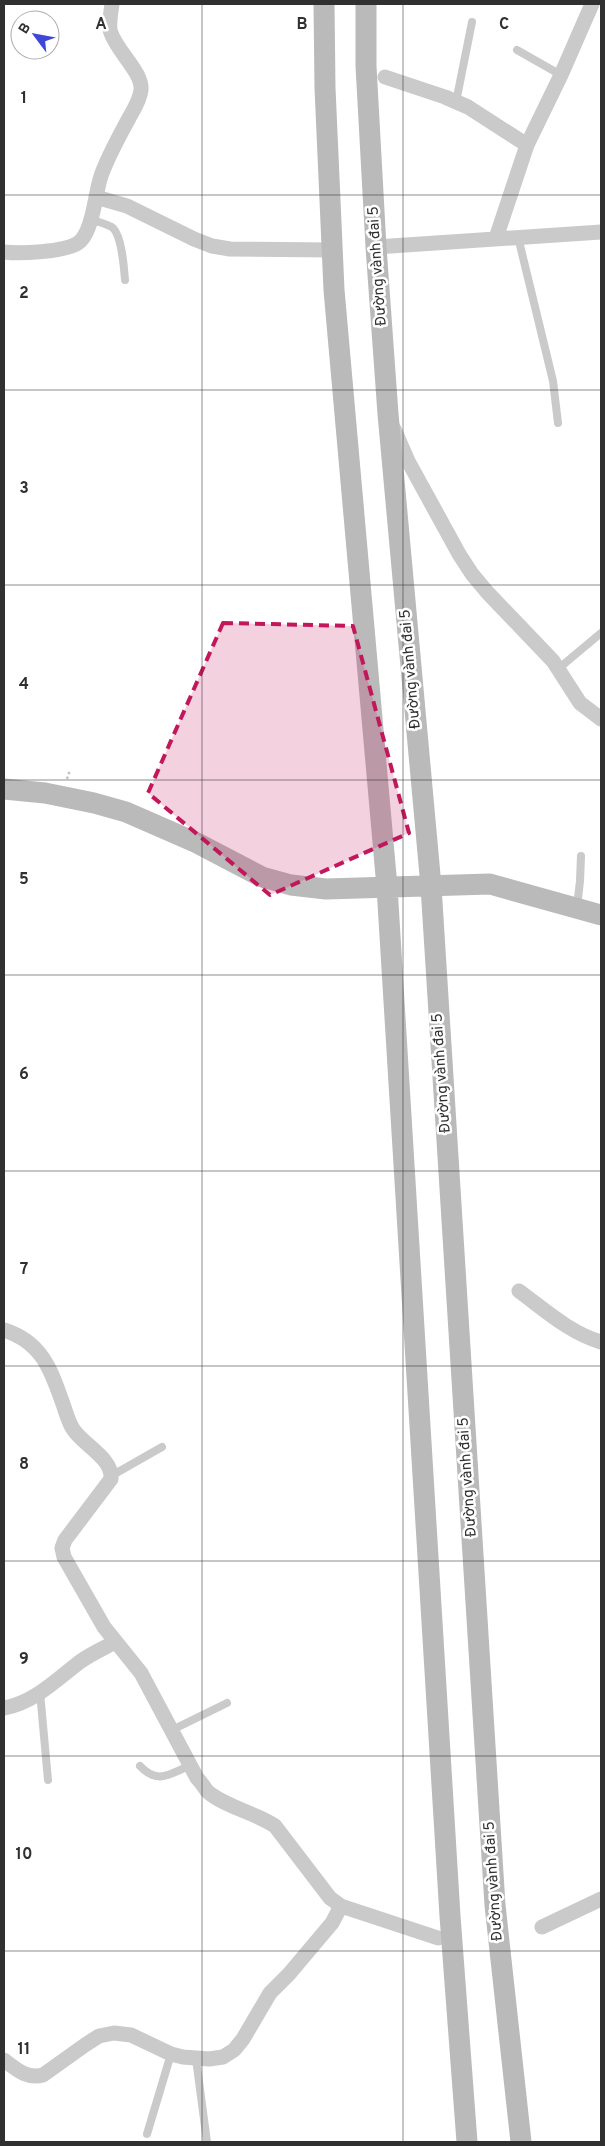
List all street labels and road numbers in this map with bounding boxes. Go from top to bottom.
street label: Đường vành đai 5 [364,205,392,327]
street label: Đường vành đai 5 [396,608,426,730]
street label: Đường vành đai 5 [428,1012,456,1134]
street label: Đường vành đai 5 [454,1416,482,1538]
street label: Đường vành đai 5 [480,1820,508,1942]

